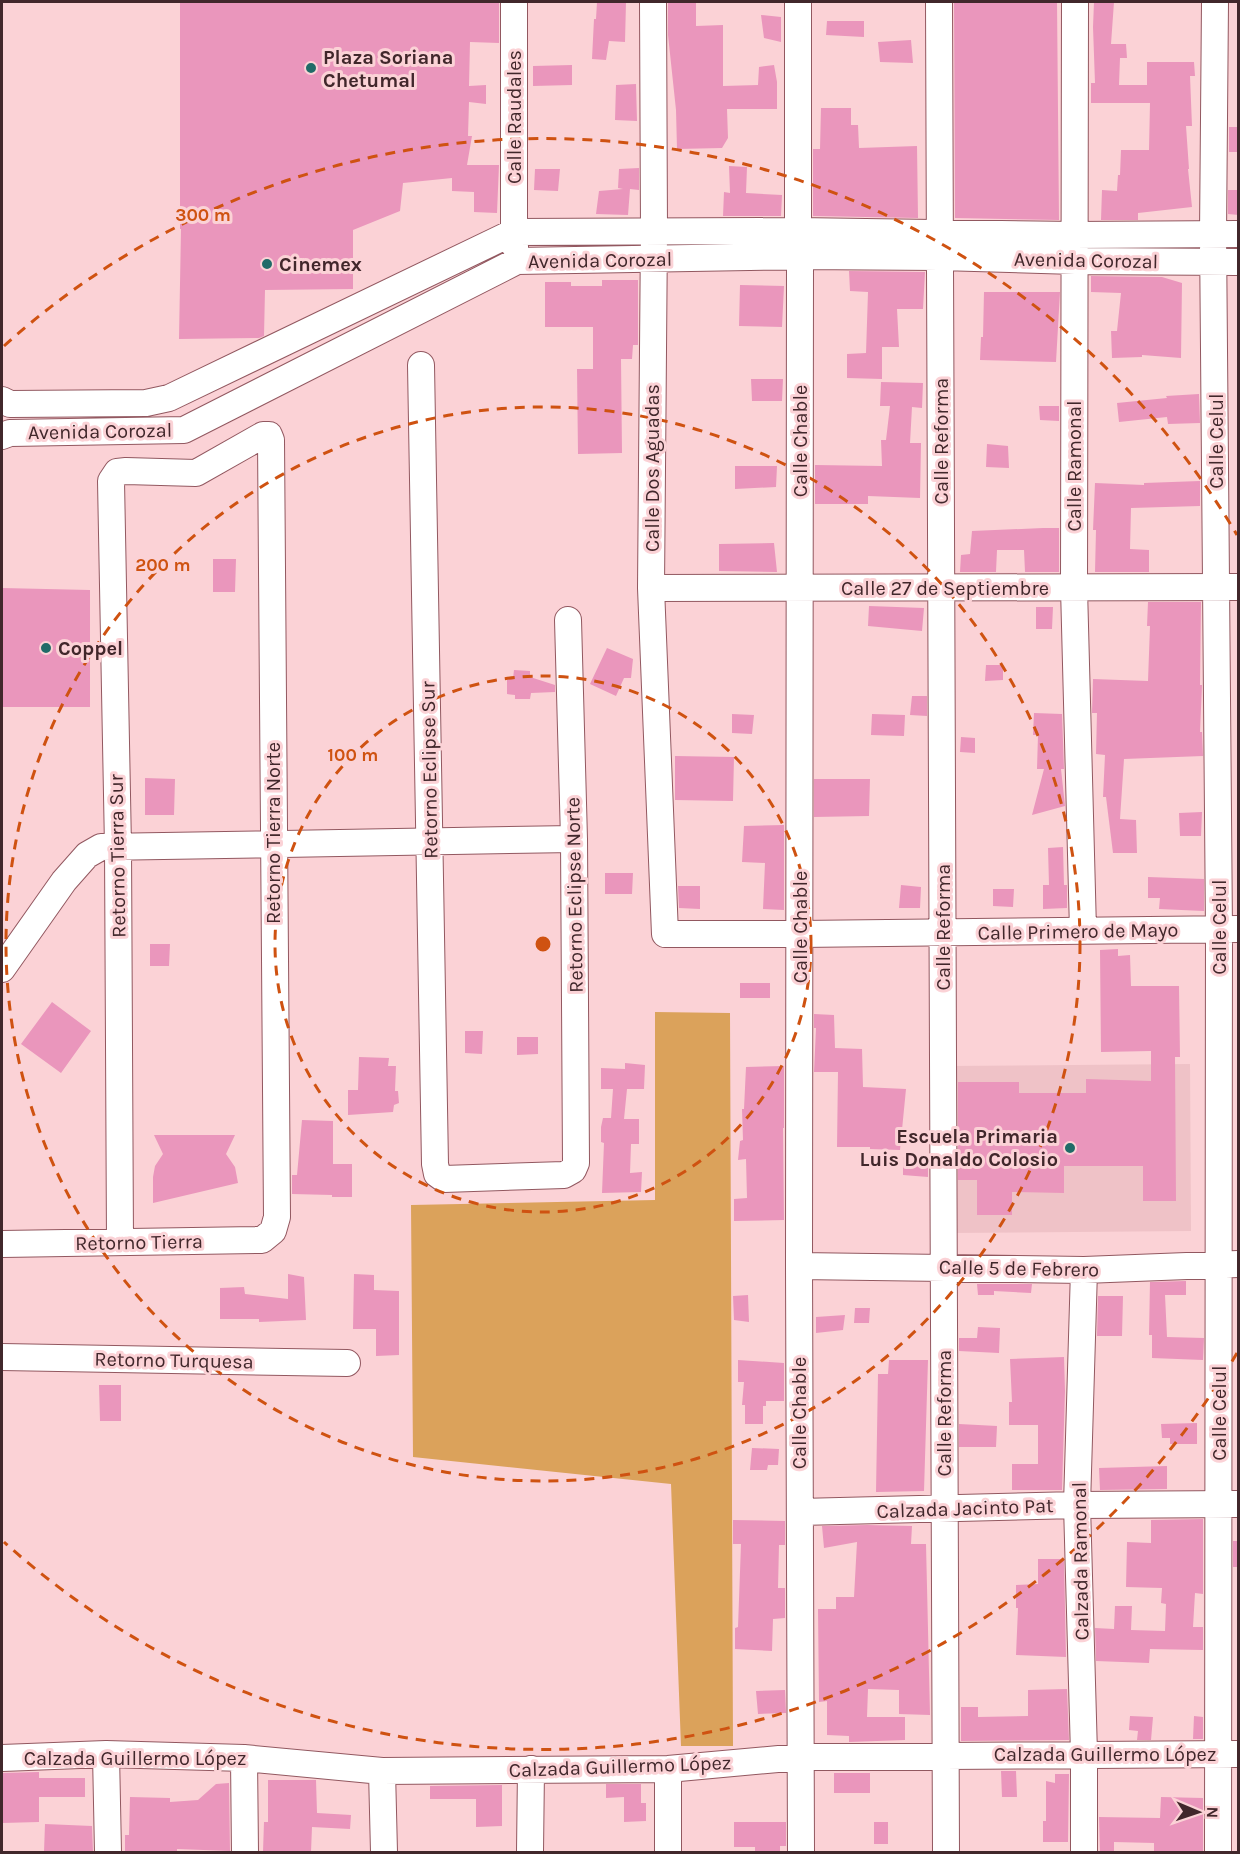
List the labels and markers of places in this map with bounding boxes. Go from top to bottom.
place label: Plaza Soriana Chetumal [323,46,453,92]
marker: Plaza Soriana Chetumal [304,61,318,75]
place label: Cinemex [279,253,362,276]
marker: Cinemex [260,257,274,271]
place label: Coppel [58,637,123,660]
marker: Coppel [39,641,53,655]
centre of rings [533,934,553,954]
place label: Escuela Primaria Luis Donaldo Colosio [860,1125,1058,1171]
marker: Escuela Primaria Luis Donaldo Colosio [1063,1141,1077,1155]

